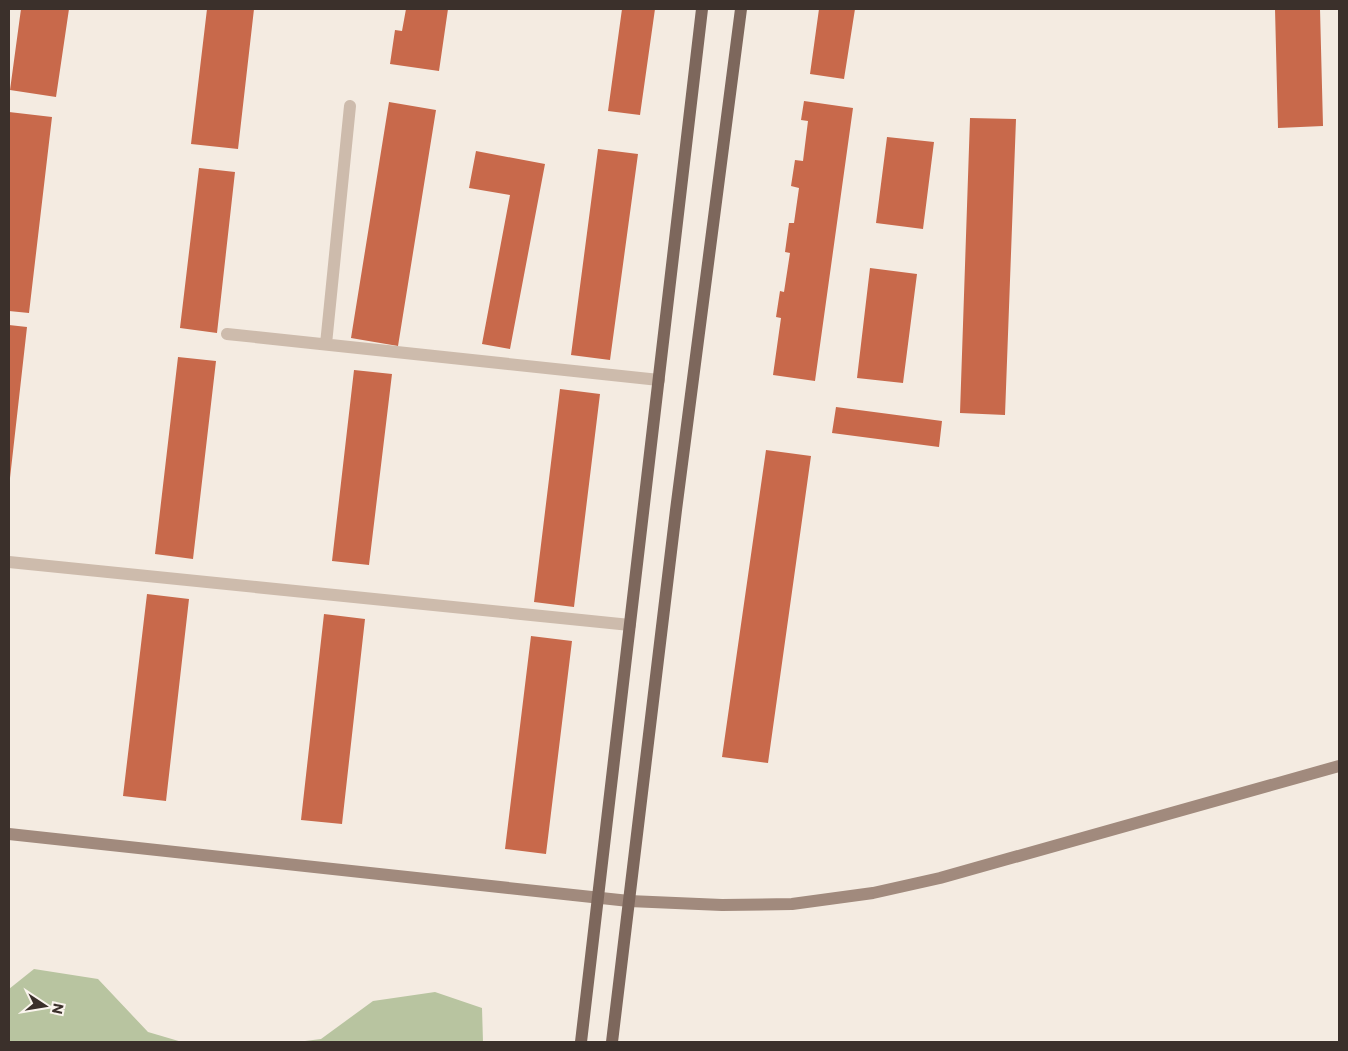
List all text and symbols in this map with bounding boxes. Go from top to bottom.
north arrow [20,981,70,1031]
text: N [49,1002,68,1016]

